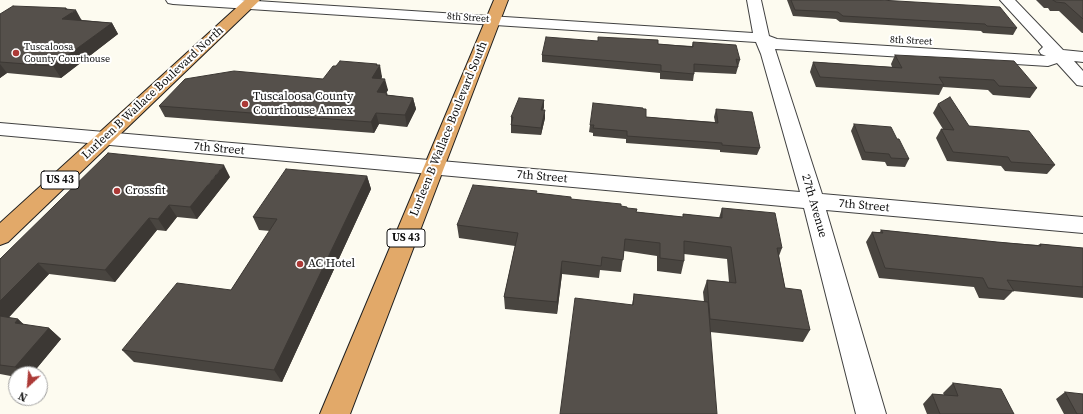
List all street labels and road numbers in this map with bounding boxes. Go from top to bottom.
street label: 8th Street [446,11,490,25]
street label: Lurleen B Wallace Boulevard North [79,23,227,163]
street label: 8th Street [889,34,933,48]
street label: Lurleen B Wallace Boulevard South [407,39,491,219]
street label: 7th Street [193,140,245,158]
street label: 7th Street [516,168,568,186]
road number: US 43 [41,171,79,189]
street label: 27th Avenue [798,173,830,239]
street label: 7th Street [838,197,890,215]
road number: US 43 [387,229,425,247]

